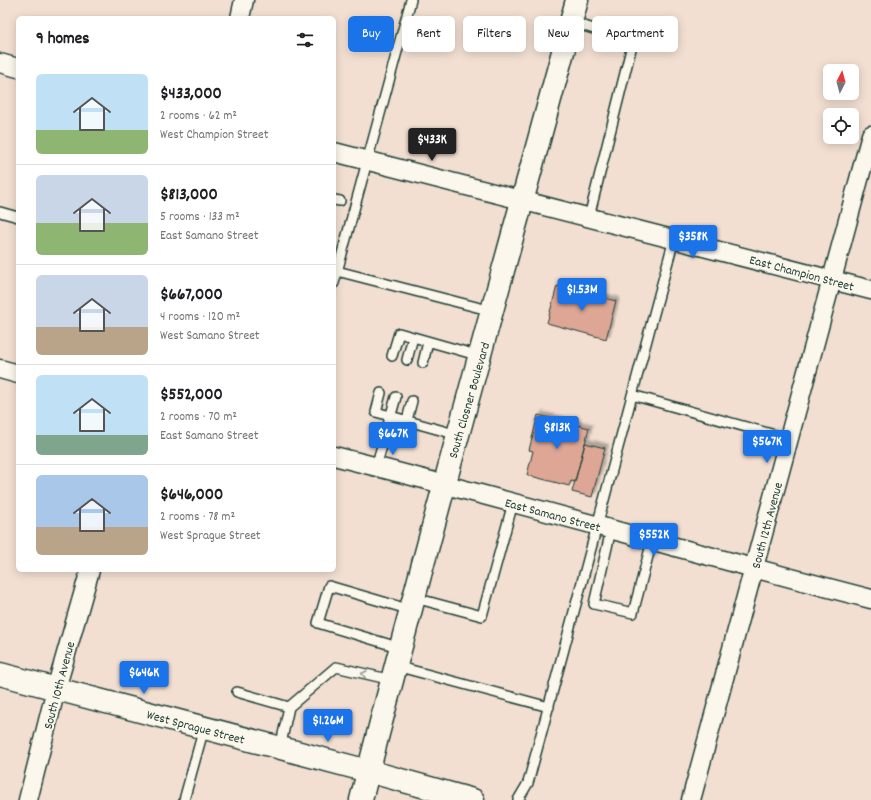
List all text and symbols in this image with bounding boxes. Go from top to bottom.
chip: Buy [348,16,394,52]
chip: Rent [402,16,455,52]
chip: Filters [463,16,526,52]
chip: New [534,16,584,52]
chip: Apartment [592,16,678,52]
text: 9 homes [36,28,89,52]
icon: filters [294,29,316,51]
north arrow [823,64,859,100]
map controls [823,64,859,144]
text: $433,000 [160,83,222,107]
icon: home [68,90,116,138]
text: 2 rooms · 62 m² [160,107,237,126]
button: locate [823,108,859,144]
text: West Champion Street [160,126,269,145]
pin: $433K [404,128,460,162]
text: $433K [417,131,447,150]
text: $813,000 [160,184,218,208]
icon: home [68,191,116,239]
text: 5 rooms · 133 m² [160,208,240,227]
pin: $358K [665,225,721,259]
text: East Samano Street [160,227,258,246]
text: $358K [678,228,708,247]
street label: East Champion Street [747,251,856,298]
pin: $1.53M [549,278,615,312]
text: $1.53M [566,281,598,300]
text: $667,000 [160,284,223,308]
icon: home [68,291,116,339]
text: 4 rooms · 120 m² [160,308,240,327]
text: West Samano Street [160,327,260,346]
street label: South Closner Boulevard [445,340,496,461]
text: $552,000 [160,384,223,408]
icon: home [68,391,116,439]
text: 2 rooms · 70 m² [160,408,237,427]
pin: $813K [529,416,585,450]
text: $813K [544,419,570,438]
pin: $667K [365,422,421,456]
text: $667K [378,425,408,444]
text: East Samano Street [160,427,258,446]
pin: $567K [739,430,795,464]
text: $567K [752,433,782,452]
street label: South 12th Avenue [748,480,789,571]
text: $646,000 [160,484,223,508]
icon: home [68,491,116,539]
street label: East Samano Street [502,494,603,538]
text: 2 rooms · 78 m² [160,508,235,527]
pin: $552K [626,523,682,557]
text: $552K [639,526,669,545]
text: West Sprague Street [160,527,261,546]
street label: South 10th Avenue [40,639,81,732]
pin: $646K [116,661,172,695]
text: $646K [129,664,159,683]
one-way arrow [361,670,367,678]
street label: West Sprague Street [144,706,247,751]
pin: $1.26M [295,709,361,743]
text: $1.26M [312,712,344,731]

